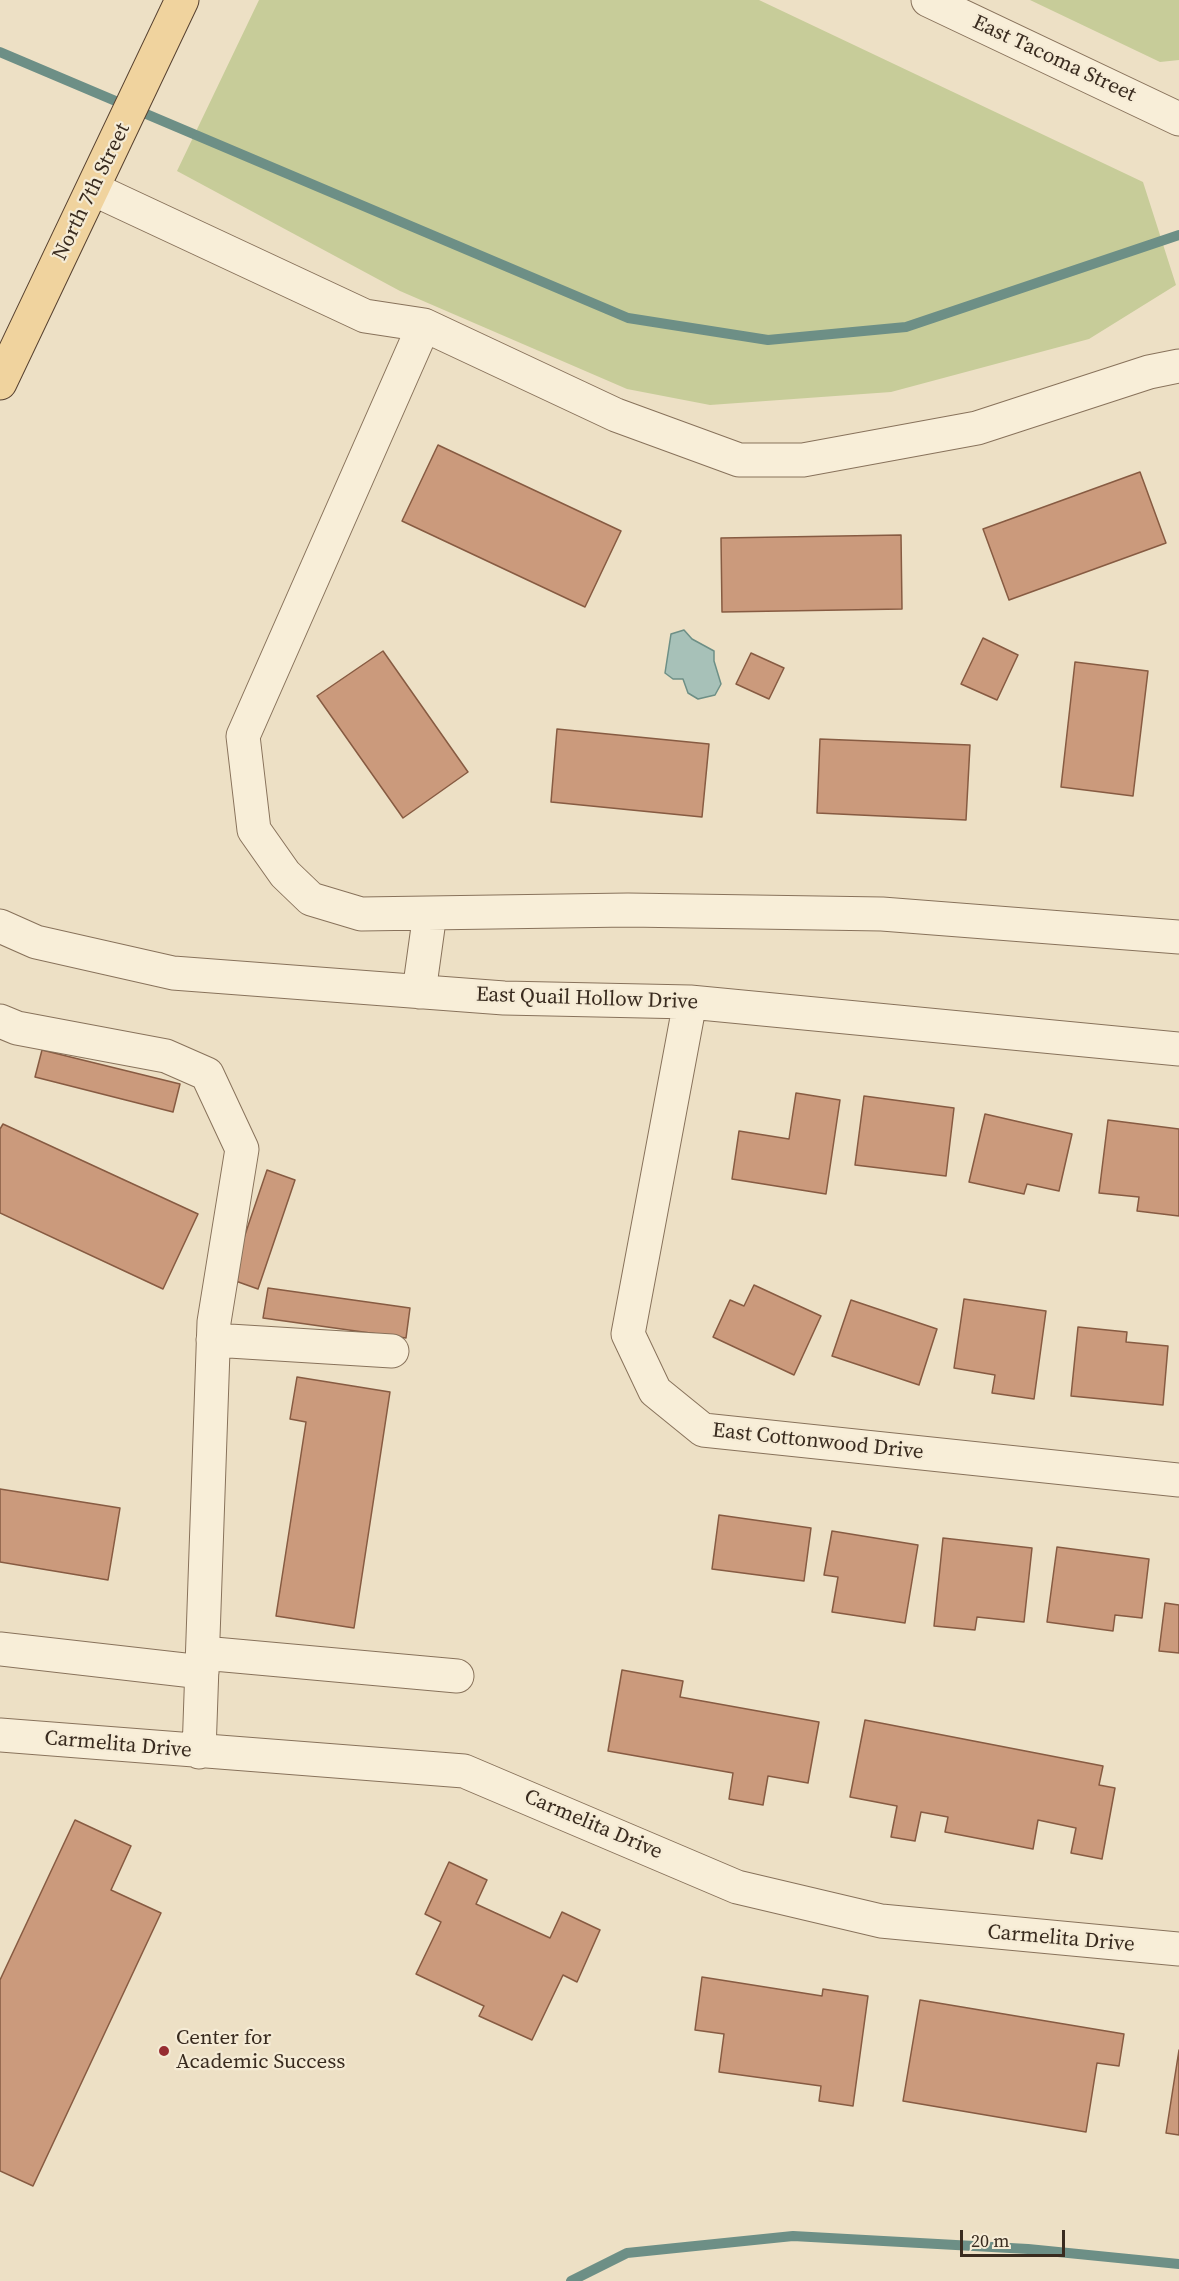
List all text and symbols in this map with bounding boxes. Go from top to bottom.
street label: East Tacoma Street [968,10,1140,108]
street label: North 7th Street [48,119,136,265]
street label: East Quail Hollow Drive [475,983,699,1015]
street label: East Cottonwood Drive [711,1418,925,1466]
street label: Carmelita Drive [43,1726,193,1764]
street label: Carmelita Drive [520,1785,666,1865]
street label: Carmelita Drive [986,1920,1136,1958]
place label: Center for Academic Success [176,2026,345,2076]
marker: Center for Academic Success [157,2044,171,2058]
scale bar [963,2218,1068,2256]
text: 20 m [971,2228,1009,2253]

